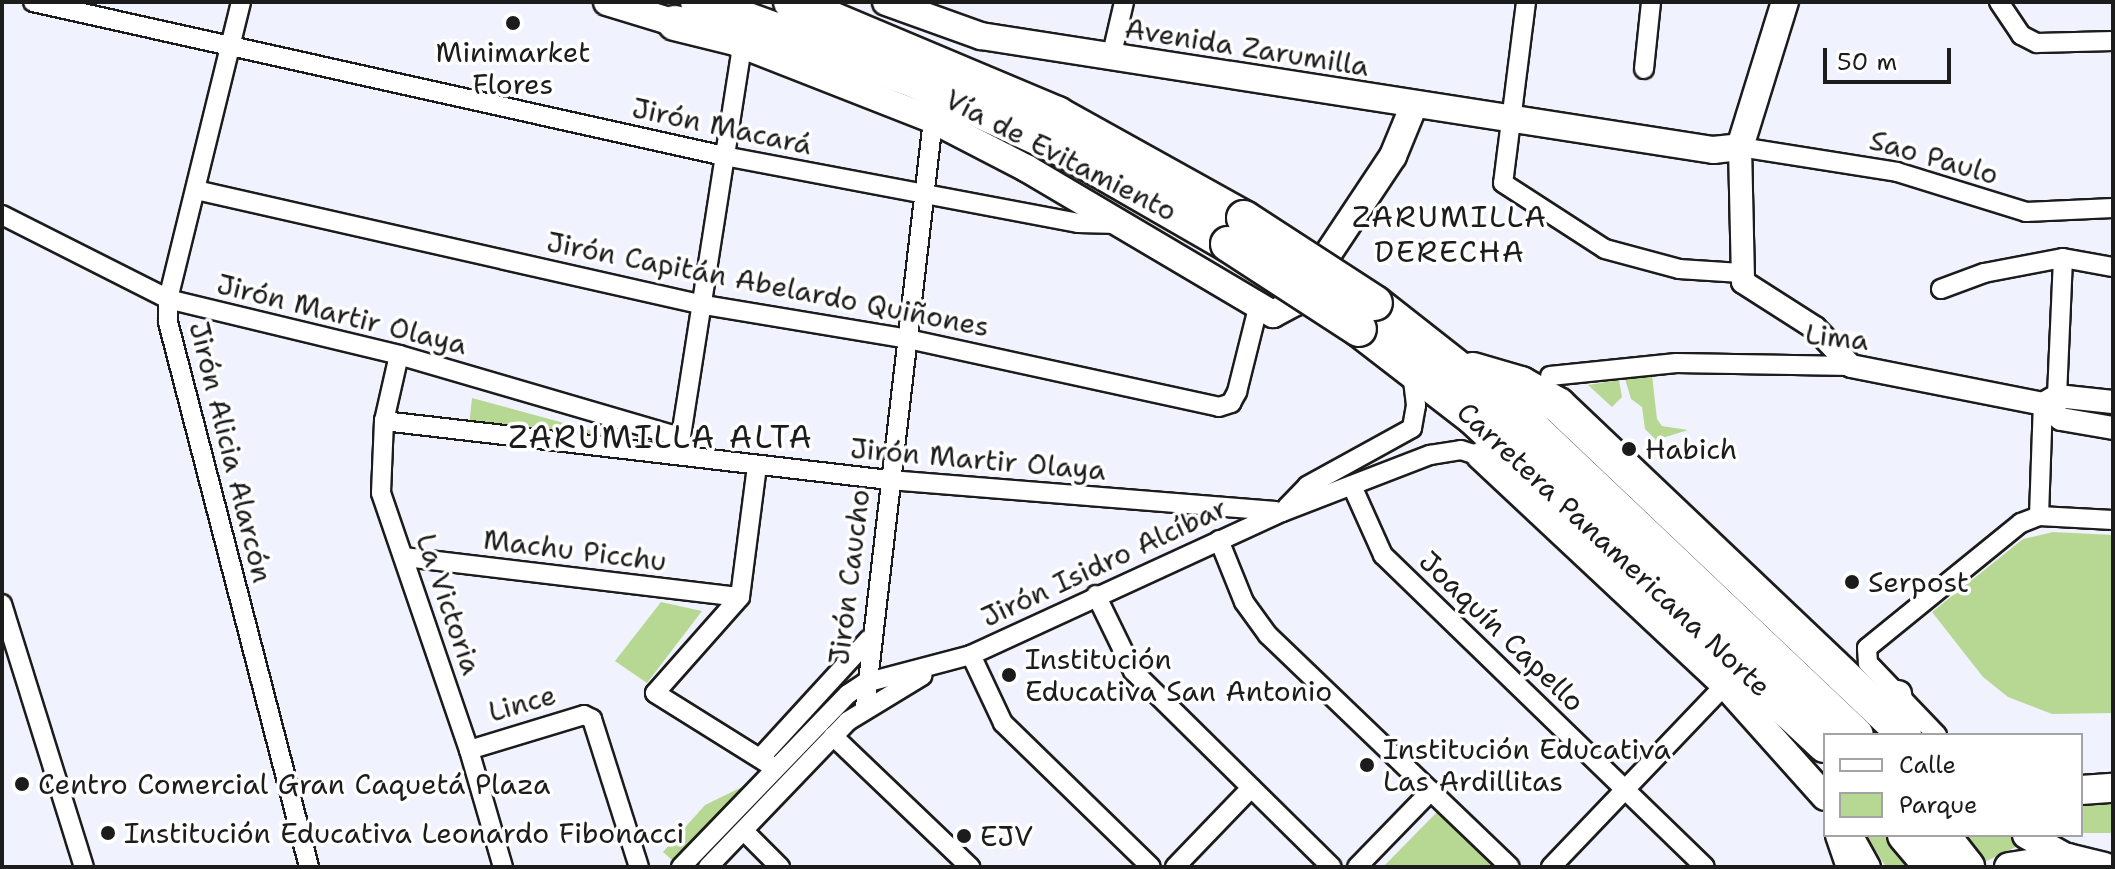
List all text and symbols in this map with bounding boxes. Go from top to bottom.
street label: Avenida Zarumilla [1123,11,1371,83]
marker: Minimarket Flores [504,14,522,32]
scale bar [1827,32,1955,82]
place label: Minimarket Flores [436,35,590,101]
text: 50 m [1837,46,1897,78]
street label: Vía de Evitamiento [940,82,1182,228]
street label: Jirón Macará [629,91,815,161]
street label: Sao Paulo [1866,123,2002,191]
district label: ZARUMILLA DERECHA [1352,199,1548,270]
street label: Jirón Capitán Abelardo Quiñones [544,225,992,343]
street label: Jirón Martir Olaya [213,267,471,361]
street label: Lima [1804,317,1870,357]
street label: Jirón Alicia Alarcón [182,318,280,586]
street label: Carretera Panamericana Norte [1450,395,1778,703]
district label: ZARUMILLA ALTA [508,418,814,456]
street label: Jirón Martir Olaya [849,431,1107,487]
place label: Habich [1645,432,1737,466]
marker: Habich [1620,440,1638,458]
street label: Jirón Caucho [822,487,876,667]
street label: Jirón Isidro Alcíbar [976,490,1232,634]
street label: Machu Picchu [482,522,668,578]
street label: La Victoria [409,529,489,679]
street label: Joaquín Capello [1413,544,1591,718]
place label: Serpost [1868,565,1969,599]
marker: Serpost [1843,573,1861,591]
place label: Institución Educativa San Antonio [1025,642,1332,708]
marker: Institución Educativa San Antonio [1000,666,1018,684]
street label: Lince [484,677,560,729]
place label: Institución Educativa Las Ardillitas [1383,732,1671,798]
legend [1823,733,2083,837]
text: Calle [1899,749,1956,781]
marker: Institución Educativa Las Ardillitas [1358,756,1376,774]
place label: Centro Comercial Gran Caquetá Plaza [38,767,550,801]
marker: Centro Comercial Gran Caquetá Plaza [13,775,31,793]
text: Parque [1899,789,1978,821]
place label: Institución Educativa Leonardo Fibonacci [124,816,684,850]
place label: EJV [980,819,1033,853]
marker: Institución Educativa Leonardo Fibonacci [99,824,117,842]
marker: EJV [955,827,973,845]

